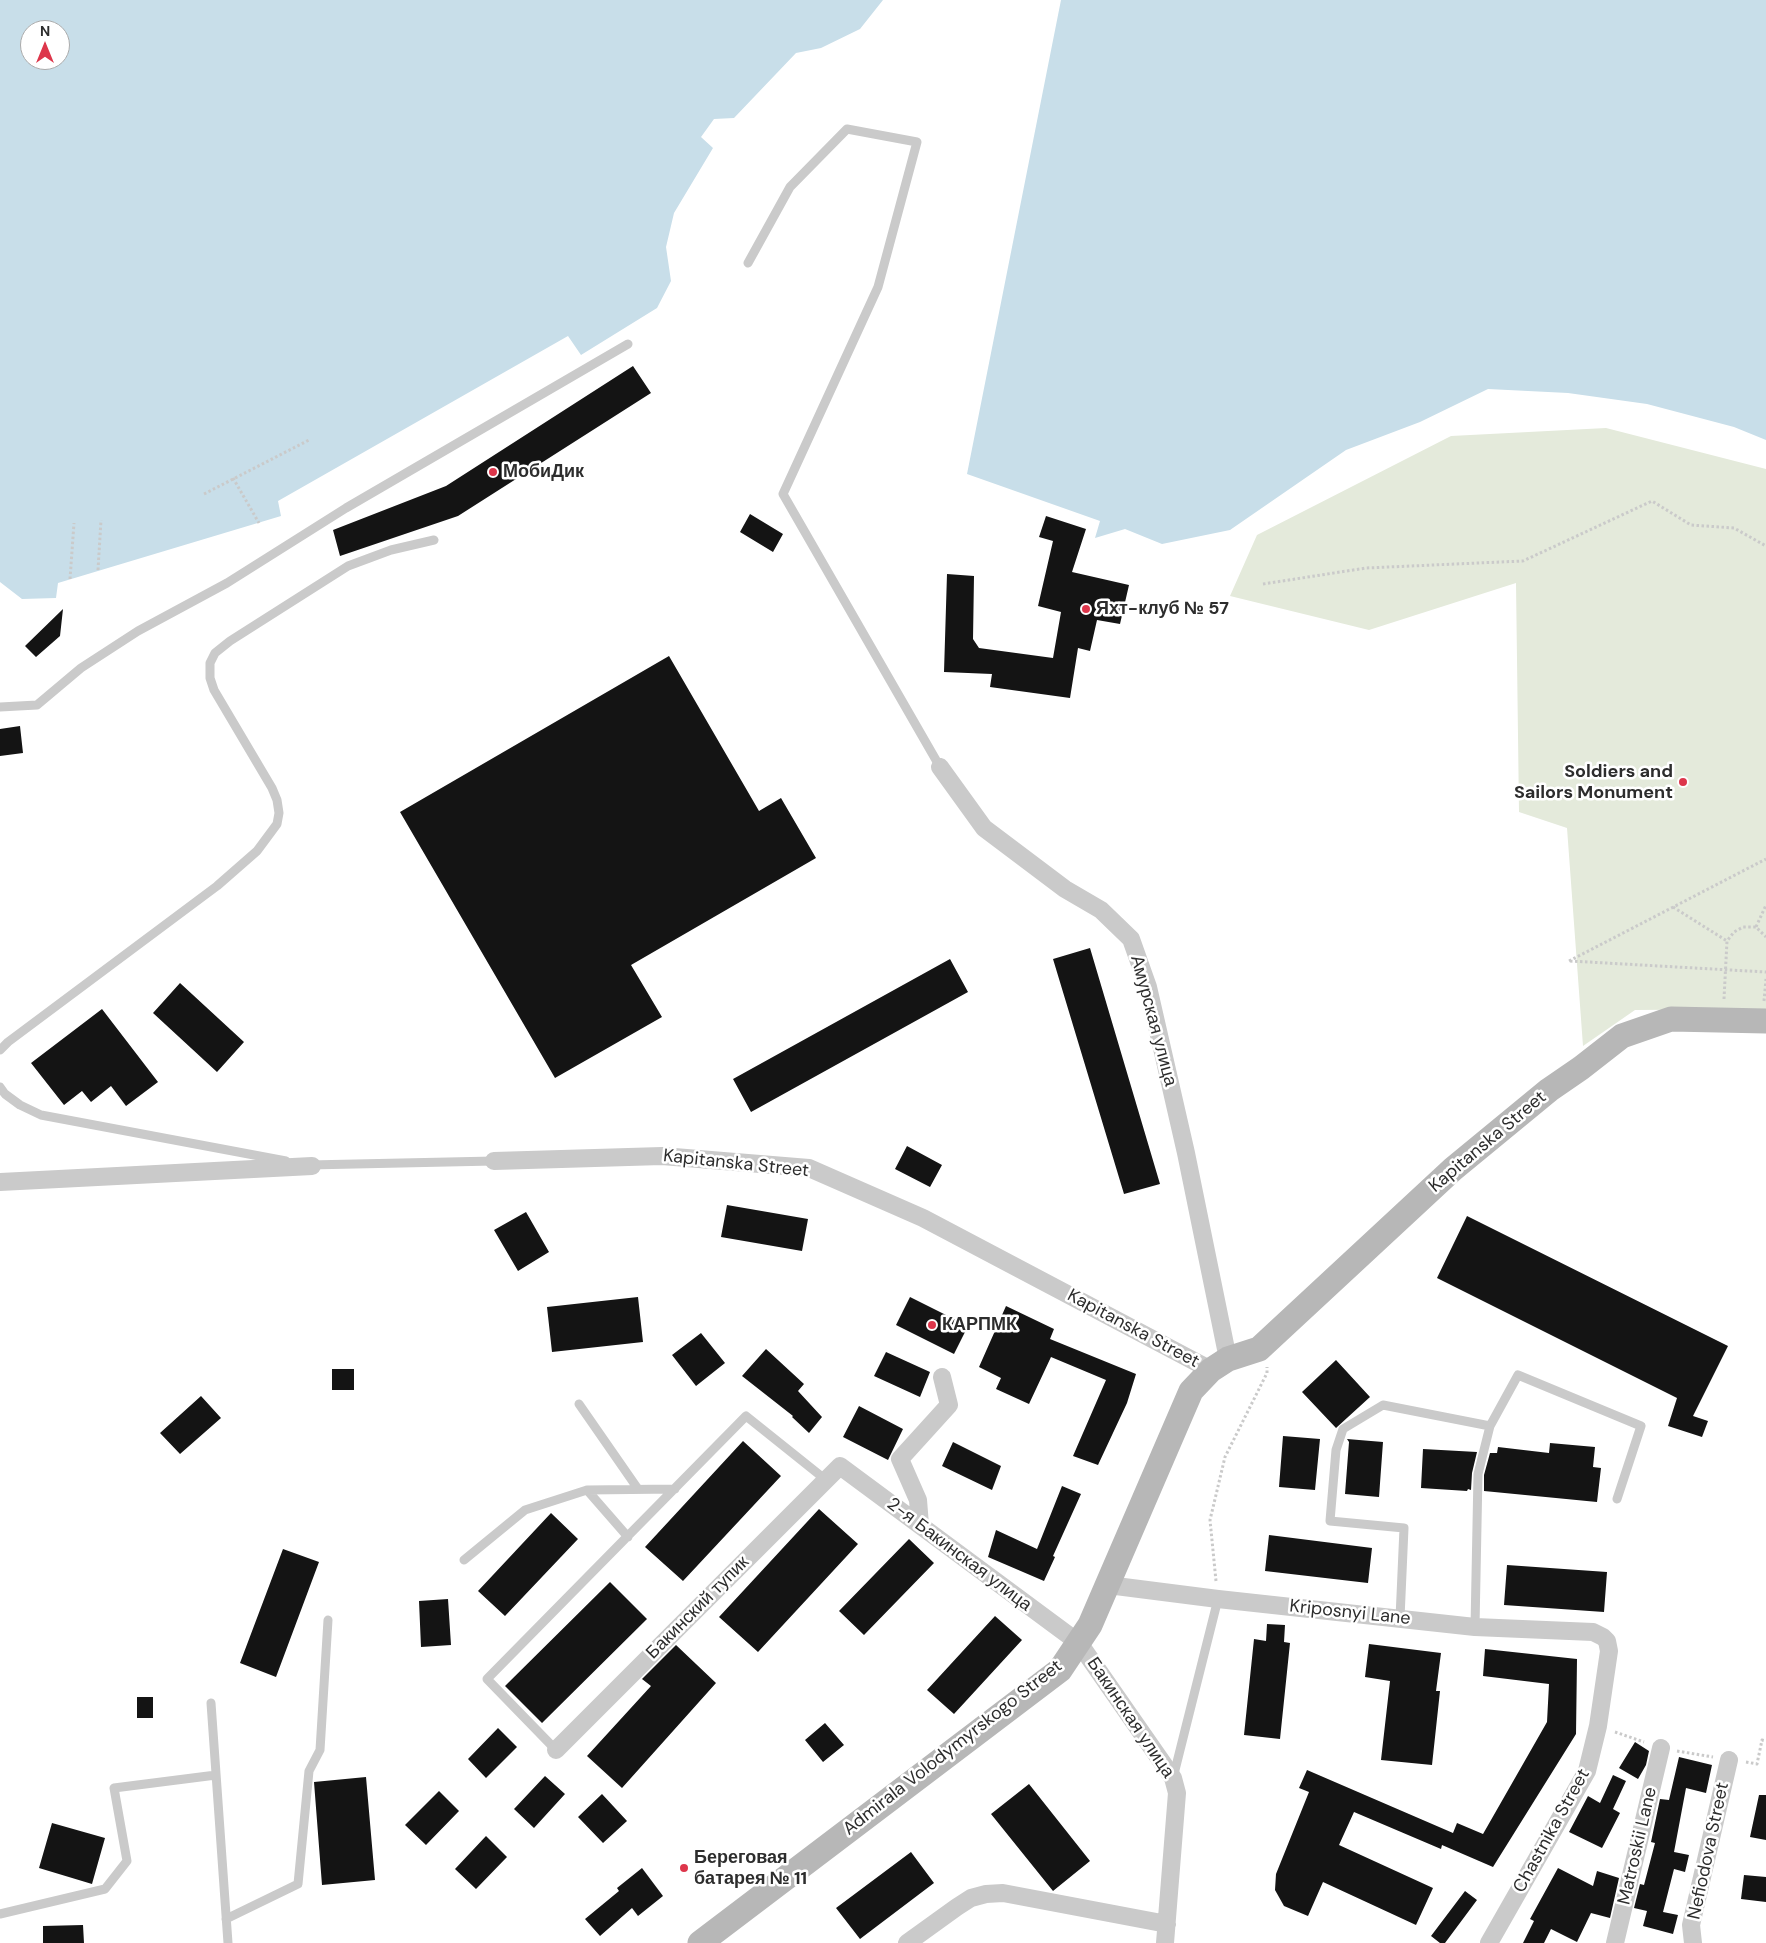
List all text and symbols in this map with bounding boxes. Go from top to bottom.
north arrow [20,20,70,70]
text: N [40,22,50,40]
place label: МобиДик [503,461,584,483]
marker: МобиДик [487,466,499,478]
place label: Яхт-клуб № 57 [1096,598,1229,620]
marker: Яхт-клуб № 57 [1080,603,1092,615]
place label: Soldiers and Sailors Monument [1514,761,1673,804]
marker: Soldiers and Sailors Monument [1677,776,1689,788]
street label: Амурская улица [1125,953,1181,1089]
street label: Kapitanska Street [1425,1087,1551,1197]
street label: Kapitanska Street [662,1146,810,1182]
street label: Kapitanska Street [1063,1285,1203,1373]
place label: КАРПМК [942,1314,1017,1336]
marker: КАРПМК [926,1319,938,1331]
street label: 2-я Бакинская улица [882,1494,1036,1616]
street label: Бакинский тупик [642,1552,754,1664]
street label: Kriposnyi Lane [1288,1596,1412,1630]
street label: Бакинская улица [1082,1654,1178,1782]
street label: Admirala Volodymyrskogo Street [839,1656,1067,1840]
street label: Chastnika Street [1509,1765,1595,1897]
street label: Nefiodova Street [1684,1780,1734,1922]
street label: Matroskii Lane [1614,1785,1662,1907]
place label: Береговая батарея № 11 [694,1847,807,1890]
marker: Береговая батарея № 11 [678,1862,690,1874]

